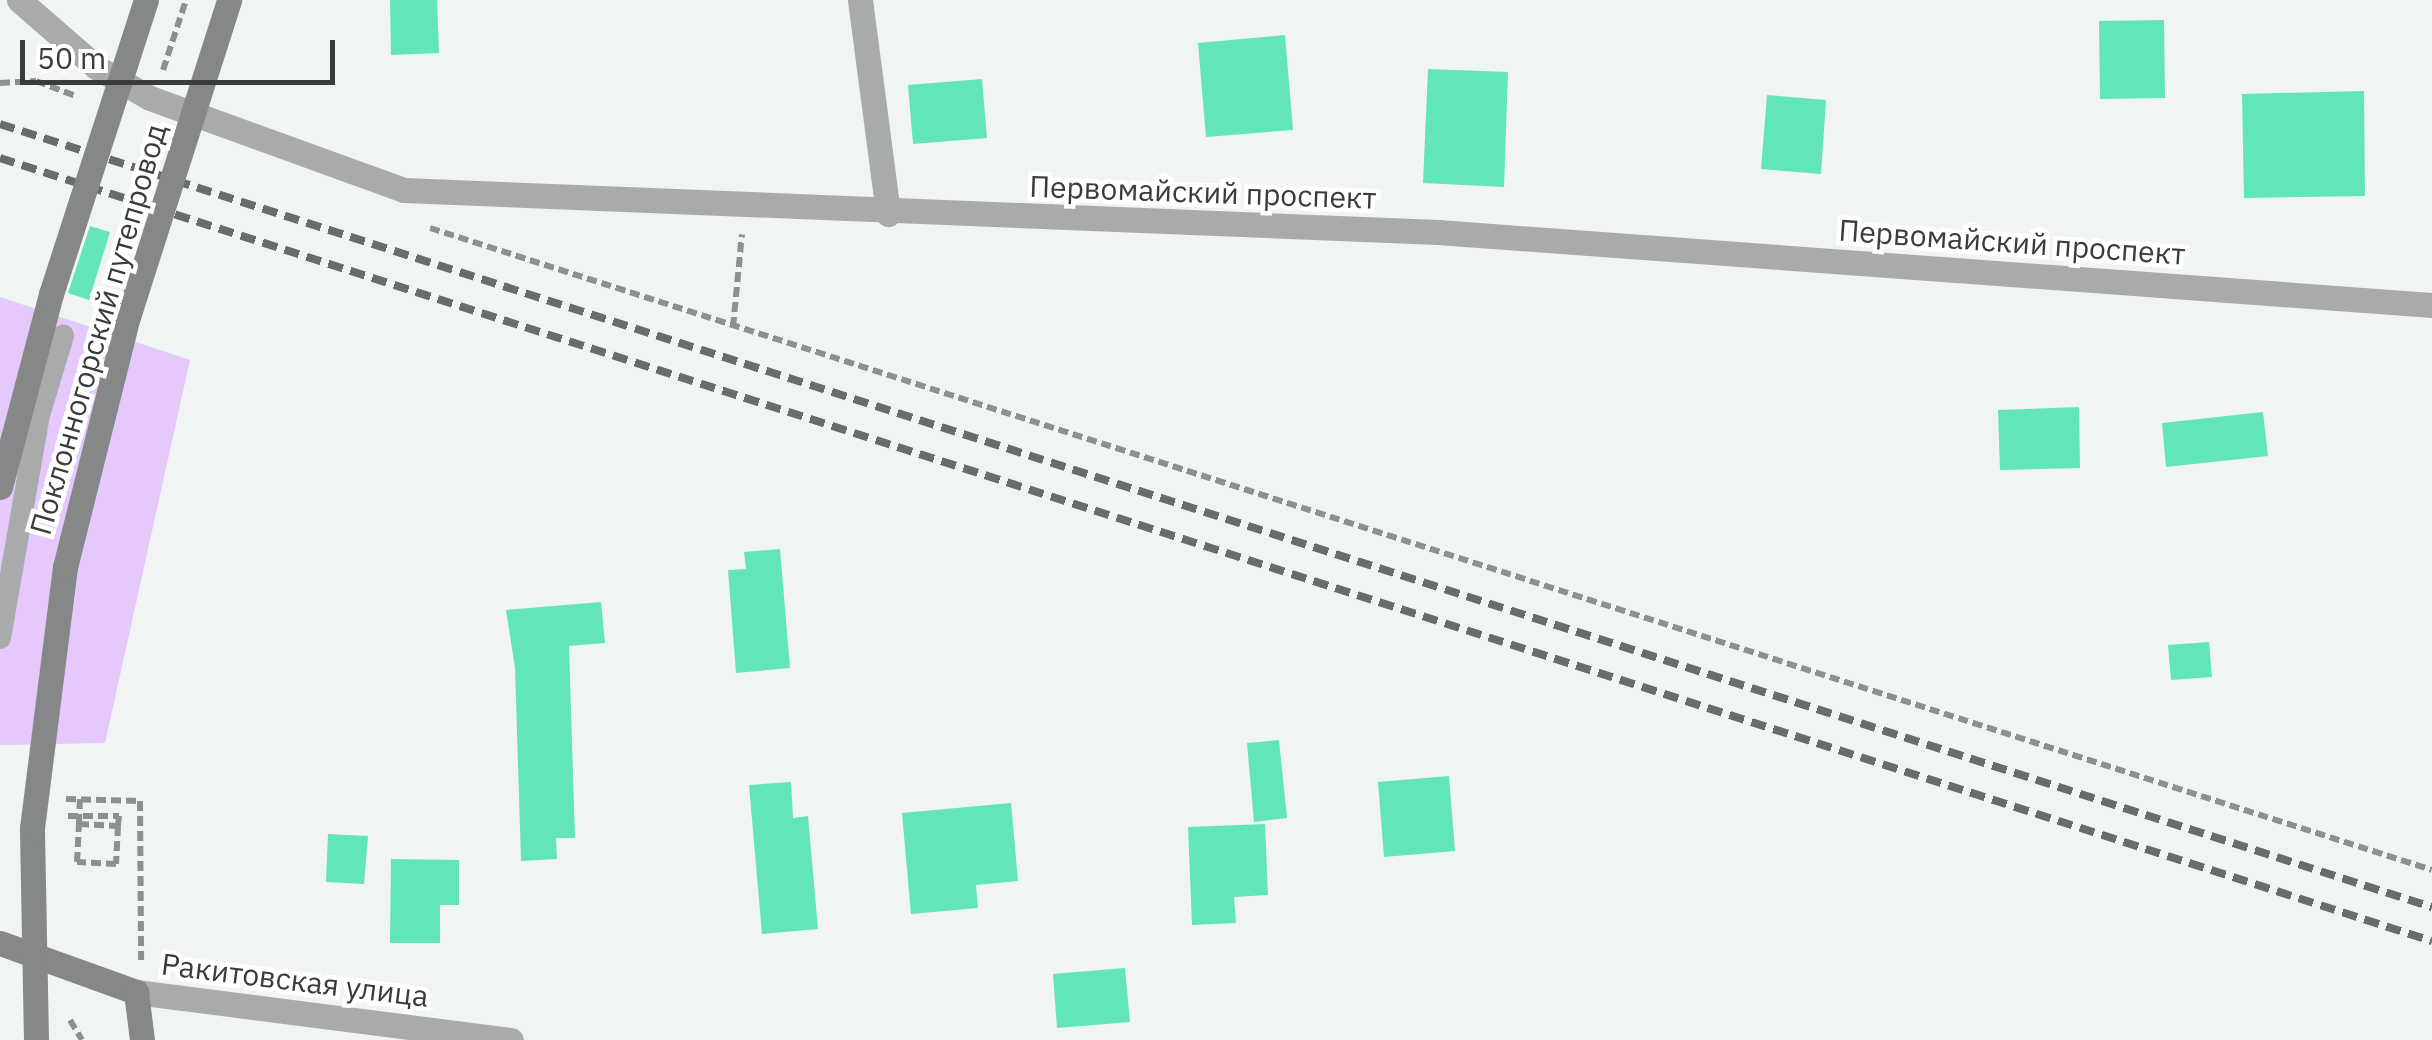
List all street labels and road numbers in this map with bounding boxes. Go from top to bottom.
street label: Поклонногорский путепровод [22,119,174,539]
street label: Первомайский проспект [1029,168,1377,216]
street label: Первомайский проспект [1837,212,2187,272]
street label: Ракитовская улица [159,946,431,1014]

